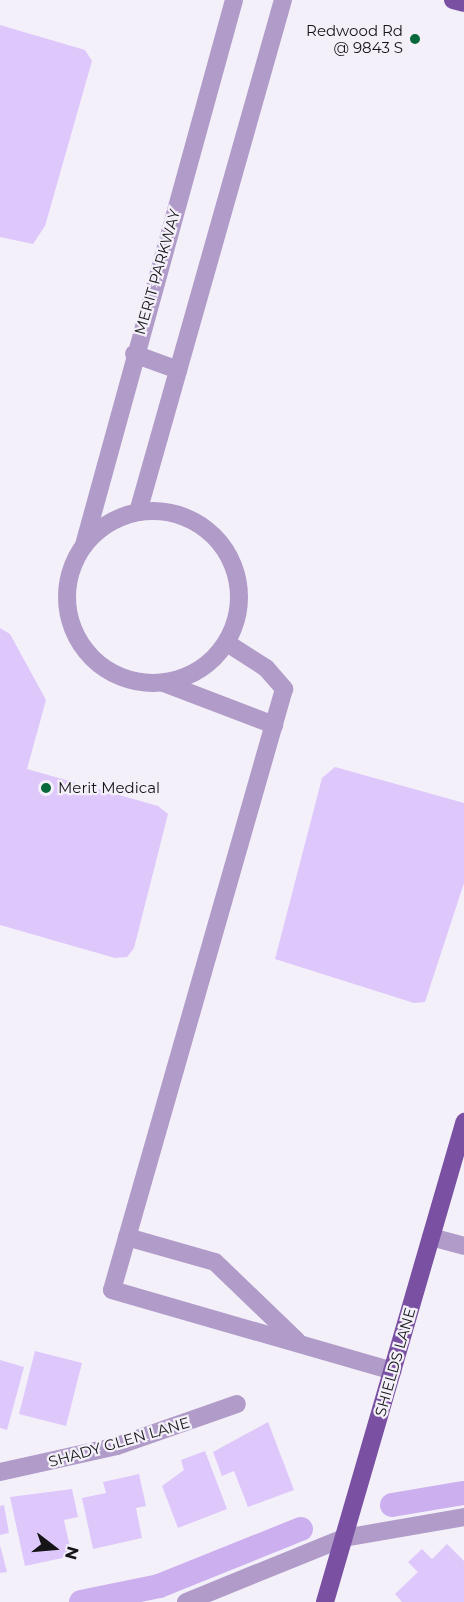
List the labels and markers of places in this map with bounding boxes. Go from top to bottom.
place label: Redwood Rd @ 9843 S [306,21,403,56]
marker: Redwood Rd @ 9843 S [408,32,422,46]
place label: Merit Medical [58,779,160,797]
marker: Merit Medical [39,781,53,795]

